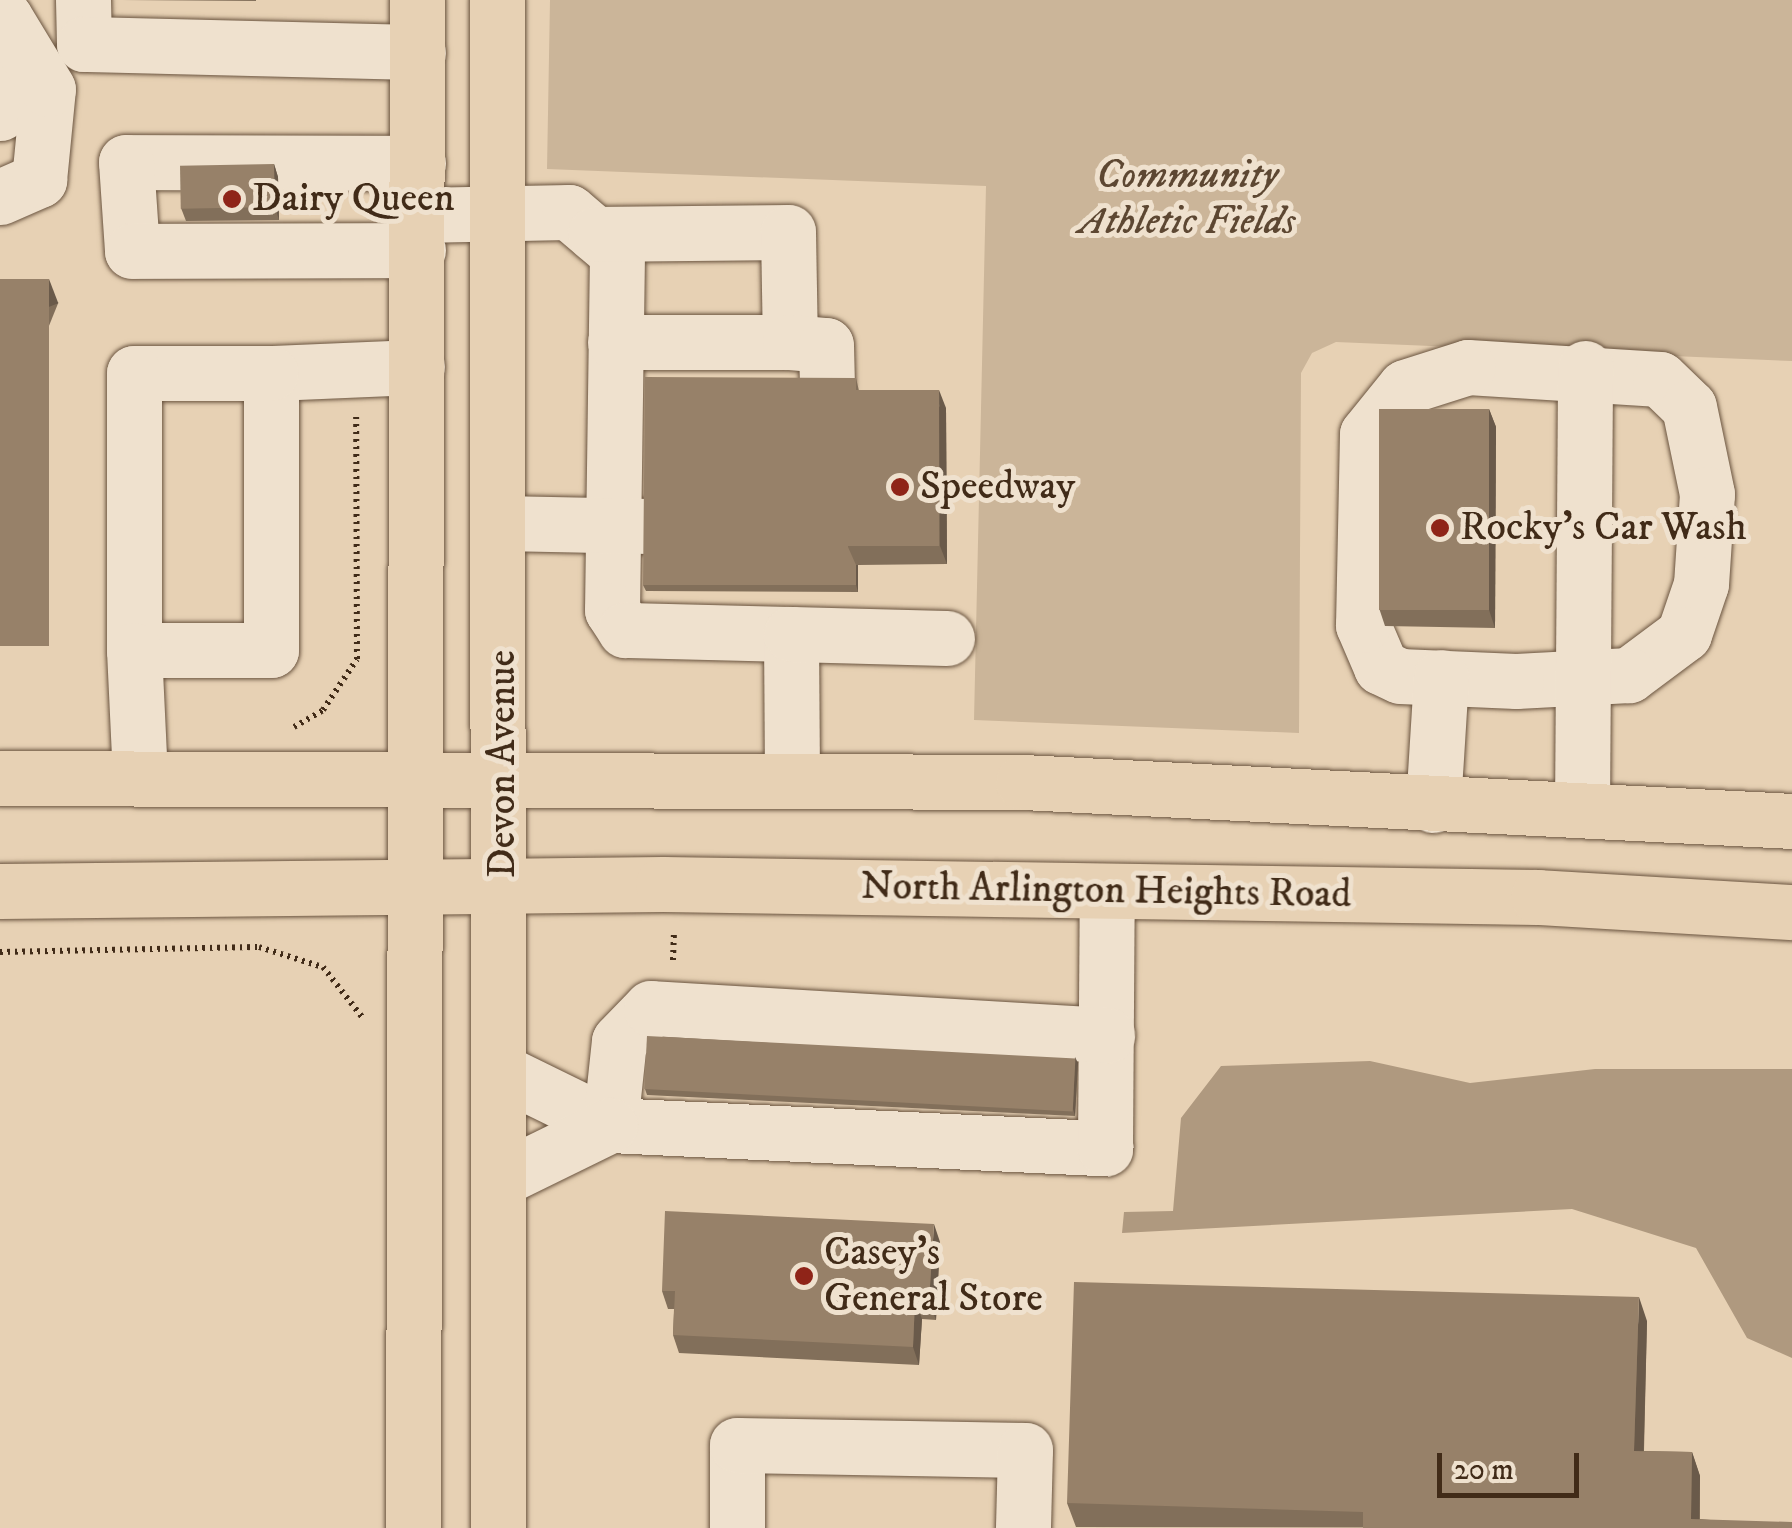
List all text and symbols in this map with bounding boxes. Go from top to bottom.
park label: Community Athletic Fields [1079,152,1295,246]
place label: Dairy Queen [252,175,455,223]
marker: Dairy Queen [221,188,243,210]
place label: Speedway [920,463,1075,511]
marker: Speedway [889,476,911,498]
place label: Rocky's Car Wash [1460,504,1747,552]
marker: Rocky's Car Wash [1429,517,1451,539]
street label: Devon Avenue [479,650,527,878]
street label: North Arlington Heights Road [860,863,1352,919]
place label: Casey's General Store [824,1229,1043,1323]
marker: Casey's General Store [793,1265,815,1287]
scale bar [1442,1433,1584,1495]
text: 20 m [1454,1452,1514,1489]

